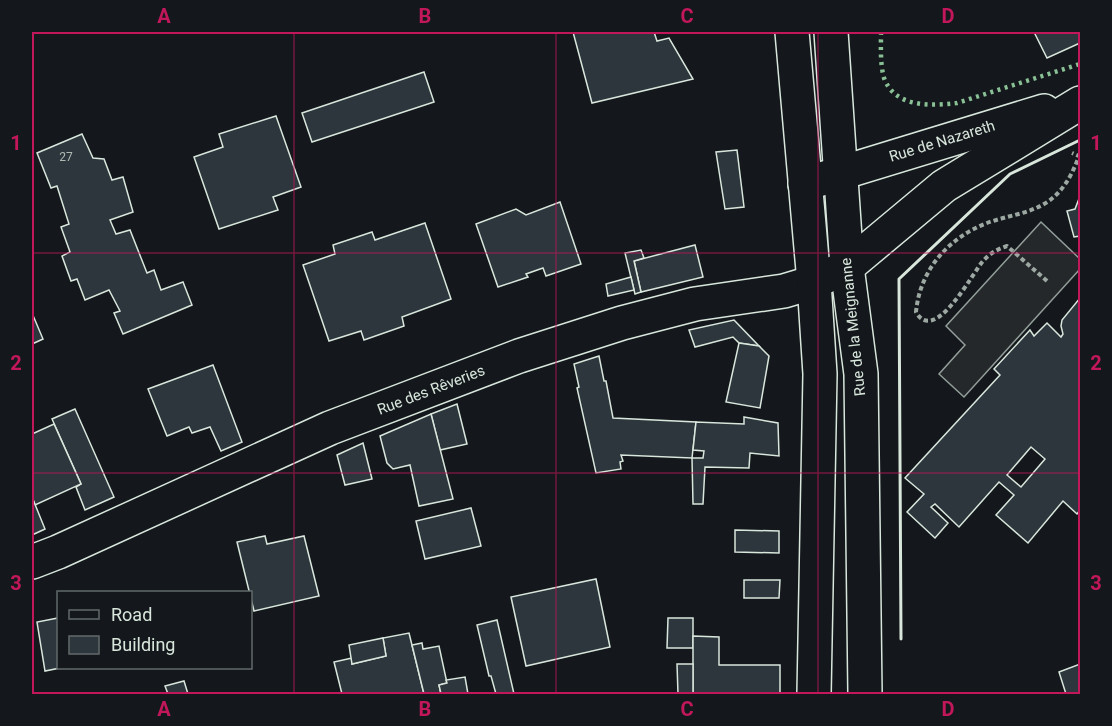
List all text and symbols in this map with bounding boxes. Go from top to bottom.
text: A [157,4,171,28]
text: B [419,4,431,28]
text: C [680,4,694,28]
text: D [942,4,955,28]
street label: Rue de Nazareth [887,116,997,166]
text: 1 [10,131,22,155]
text: 1 [1090,131,1102,155]
house number: 27 [59,150,73,164]
street label: Rue de la Meignanne [837,257,869,397]
text: 2 [10,351,22,375]
text: 2 [1090,351,1102,375]
street label: Rue des Rêveries [375,361,487,419]
text: 3 [10,571,22,595]
text: 3 [1090,571,1102,595]
legend [57,591,252,669]
text: Road [111,604,152,625]
text: Building [111,634,175,655]
text: A [157,697,171,721]
text: B [419,697,431,721]
text: C [680,697,694,721]
text: D [942,697,955,721]

